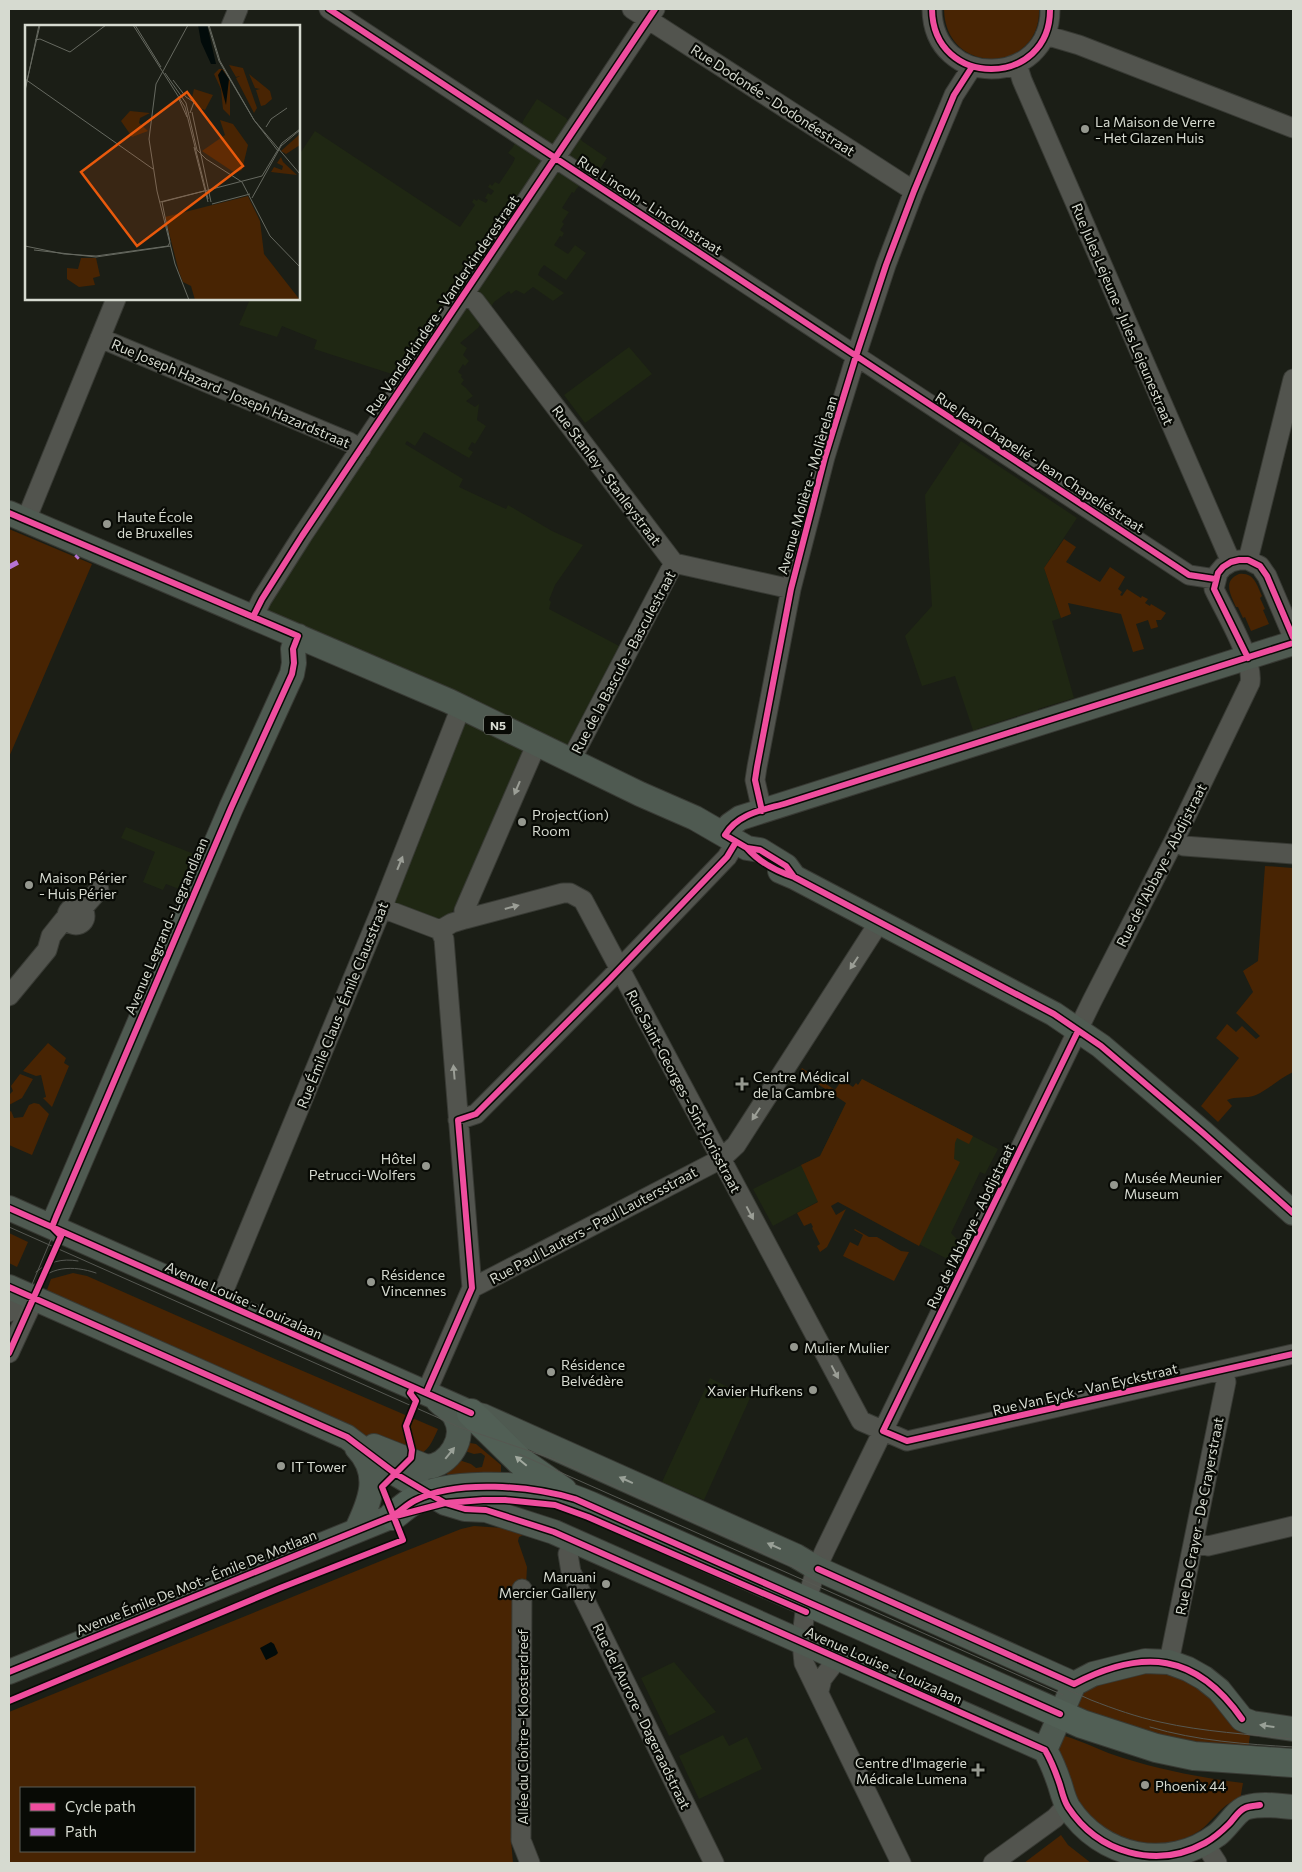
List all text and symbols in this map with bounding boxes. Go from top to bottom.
inset map [25,25,300,300]
street label: Rue Dodonée - Dodonéestraat [688,41,858,160]
place label: La Maison de Verre - Het Glazen Huis [1095,113,1215,146]
marker: La Maison de Verre - Het Glazen Huis [1079,123,1091,135]
street label: Rue Lincoln - Lincolnstraat [574,152,726,258]
street label: Rue Vanderkindere - Vanderkinderestraat [362,192,522,418]
street label: Rue Jules Lejeune - Jules Lejeunestraat [1068,201,1178,428]
street label: Rue Joseph Hazard - Joseph Hazardstraat [109,335,353,451]
street label: Rue Jean Chapelié - Jean Chapeliéstraat [932,388,1148,536]
street label: Avenue Molière - Molièrelaan [773,394,841,576]
street label: Rue Stanley - Stanleystraat [549,402,665,548]
place label: Haute École de Bruxelles [117,508,193,541]
marker: Haute École de Bruxelles [101,518,113,530]
street label: Rue de la Bascule - Basculestraat [567,567,679,756]
road number: N5 [484,716,512,734]
street label: Rue de l'Abbaye - Abdijstraat [1112,780,1210,950]
one-way arrow [513,781,521,796]
place label: Project(ion) Room [532,806,609,839]
marker: Project(ion) Room [516,816,528,828]
street label: Avenue Legrand - Legrandlaan [121,835,211,1017]
one-way arrow [396,855,404,870]
place label: Maison Périer - Huis Périer [39,869,127,902]
marker: Maison Périer - Huis Périer [23,879,35,891]
street label: Rue Émile Claus - Émile Clausstraat [293,899,391,1111]
one-way arrow [505,902,520,910]
one-way arrow [849,956,859,969]
street label: Rue Saint-Georges - Sint-Jorisstraat [623,987,745,1196]
one-way arrow [450,1063,458,1079]
place label: Centre Médical de la Cambre [753,1068,849,1101]
marker: Centre Médical de la Cambre [735,1077,749,1091]
one-way arrow [751,1107,761,1120]
street label: Rue de l'Abbaye - Abdijstraat [923,1141,1017,1311]
place label: Hôtel Petrucci-Wolfers [309,1150,416,1183]
marker: Hôtel Petrucci-Wolfers [420,1160,432,1172]
street label: Rue Paul Lauters - Paul Lautersstraat [486,1163,700,1287]
place label: Musée Meunier Museum [1124,1169,1223,1202]
marker: Musée Meunier Museum [1108,1179,1120,1191]
one-way arrow [746,1206,754,1220]
street label: Avenue Louise - Louizalaan [163,1258,325,1342]
place label: Résidence Vincennes [381,1266,446,1299]
marker: Résidence Vincennes [365,1276,377,1288]
place label: Mulier Mulier [804,1339,890,1356]
marker: Mulier Mulier [788,1341,800,1353]
place label: Résidence Belvédère [561,1356,625,1389]
street label: Rue Van Eyck - Van Eyckstraat [991,1359,1179,1419]
one-way arrow [831,1364,839,1379]
marker: Résidence Belvédère [545,1366,557,1378]
place label: Xavier Hufkens [707,1382,803,1399]
marker: Xavier Hufkens [807,1384,819,1396]
street label: Rue De Crayer - De Crayerstraat [1171,1415,1227,1616]
one-way arrow [445,1447,456,1460]
one-way arrow [514,1455,527,1466]
place label: IT Tower [291,1458,347,1475]
marker: IT Tower [275,1460,287,1472]
one-way arrow [619,1476,633,1484]
street label: Avenue Émile De Mot - Émile De Motlaan [73,1526,319,1638]
one-way arrow [767,1542,781,1550]
place label: Maruani Mercier Gallery [499,1568,596,1601]
marker: Maruani Mercier Gallery [600,1578,612,1590]
street label: Rue de l'Aurore - Dageraadstraat [590,1620,695,1812]
street label: Avenue Louise - Louizalaan [803,1623,965,1707]
street label: Allée du Cloître - Kloosterdreef [514,1629,531,1825]
one-way arrow [1259,1722,1275,1730]
place label: Centre d'Imagerie Médicale Lumena [855,1754,967,1787]
marker: Centre d'Imagerie Médicale Lumena [971,1763,985,1777]
place label: Phoenix 44 [1155,1777,1227,1794]
marker: Phoenix 44 [1139,1779,1151,1791]
legend [20,1787,195,1852]
text: Cycle path [65,1797,136,1815]
text: Path [65,1822,97,1840]

